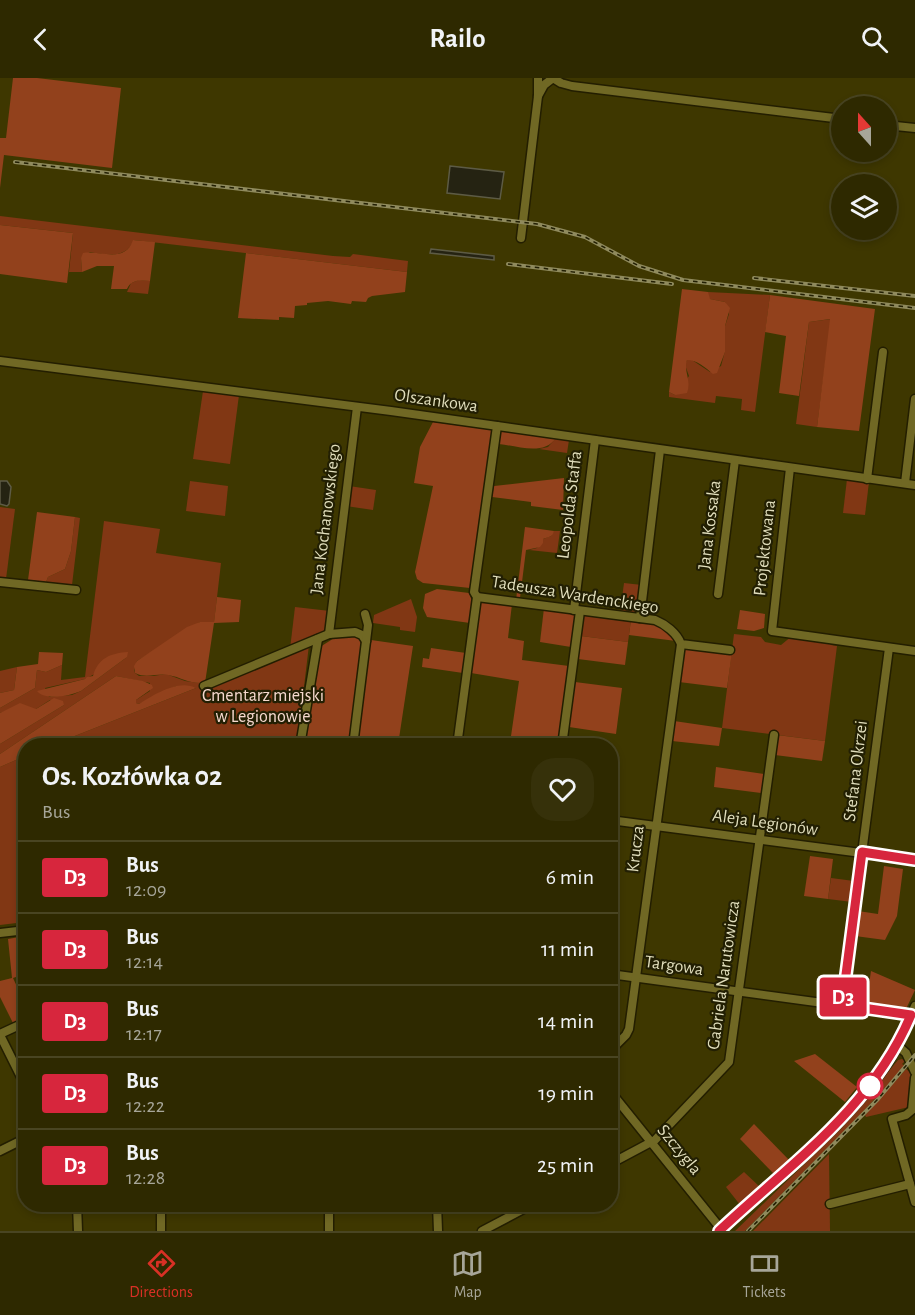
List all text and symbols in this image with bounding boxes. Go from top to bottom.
icon: back [24,23,57,56]
icon: search [858,23,891,56]
text: Railo [429,25,486,52]
north arrow [831,96,897,162]
map controls [831,96,897,240]
button: layers [831,174,897,240]
street label: Olszankowa [393,386,479,416]
street label: Jana Kochanowskiego [308,443,344,595]
street label: Leopolda Staffa [554,450,586,560]
street label: Jana Kossaka [696,479,724,571]
street label: Projektowana [751,499,779,597]
street label: Tadeusza Wardenckiego [490,573,660,617]
park label: Cmentarz miejski w Legionowie [202,687,324,726]
street label: Stefana Okrzei [841,720,871,822]
button: heart [531,758,594,821]
text: Os. Kozłówka 02 [42,763,222,791]
text: Bus [42,802,70,822]
street label: Aleja Legionów [711,807,819,839]
street label: Krucza [624,824,648,874]
text: Bus [126,854,159,876]
text: 6 min [546,866,594,888]
text: D3 [64,867,86,888]
text: 12:09 [126,880,167,900]
street label: Gabriela Narutowicza [705,899,743,1051]
text: Bus [126,926,159,948]
text: 11 min [541,938,594,960]
text: D3 [64,939,86,960]
text: 12:14 [126,952,163,972]
street label: Targowa [643,953,705,979]
line badge: D3 [816,978,870,1016]
text: D3 [832,987,854,1008]
text: Bus [126,998,159,1020]
text: 14 min [538,1010,594,1032]
text: D3 [64,1011,86,1032]
text: 12:17 [126,1024,162,1044]
text: Bus [126,1070,159,1092]
unlabelled marker [857,1073,883,1099]
text: 19 min [538,1082,594,1104]
text: D3 [64,1083,86,1104]
text: 12:22 [126,1096,165,1116]
street label: Szczygla [653,1121,705,1179]
text: Bus [126,1142,159,1164]
text: 25 min [537,1154,594,1176]
text: D3 [64,1155,86,1176]
text: 12:28 [126,1168,165,1188]
tab: Directions [129,1247,193,1302]
tab: Map [451,1247,484,1302]
tab: Tickets [743,1247,786,1302]

